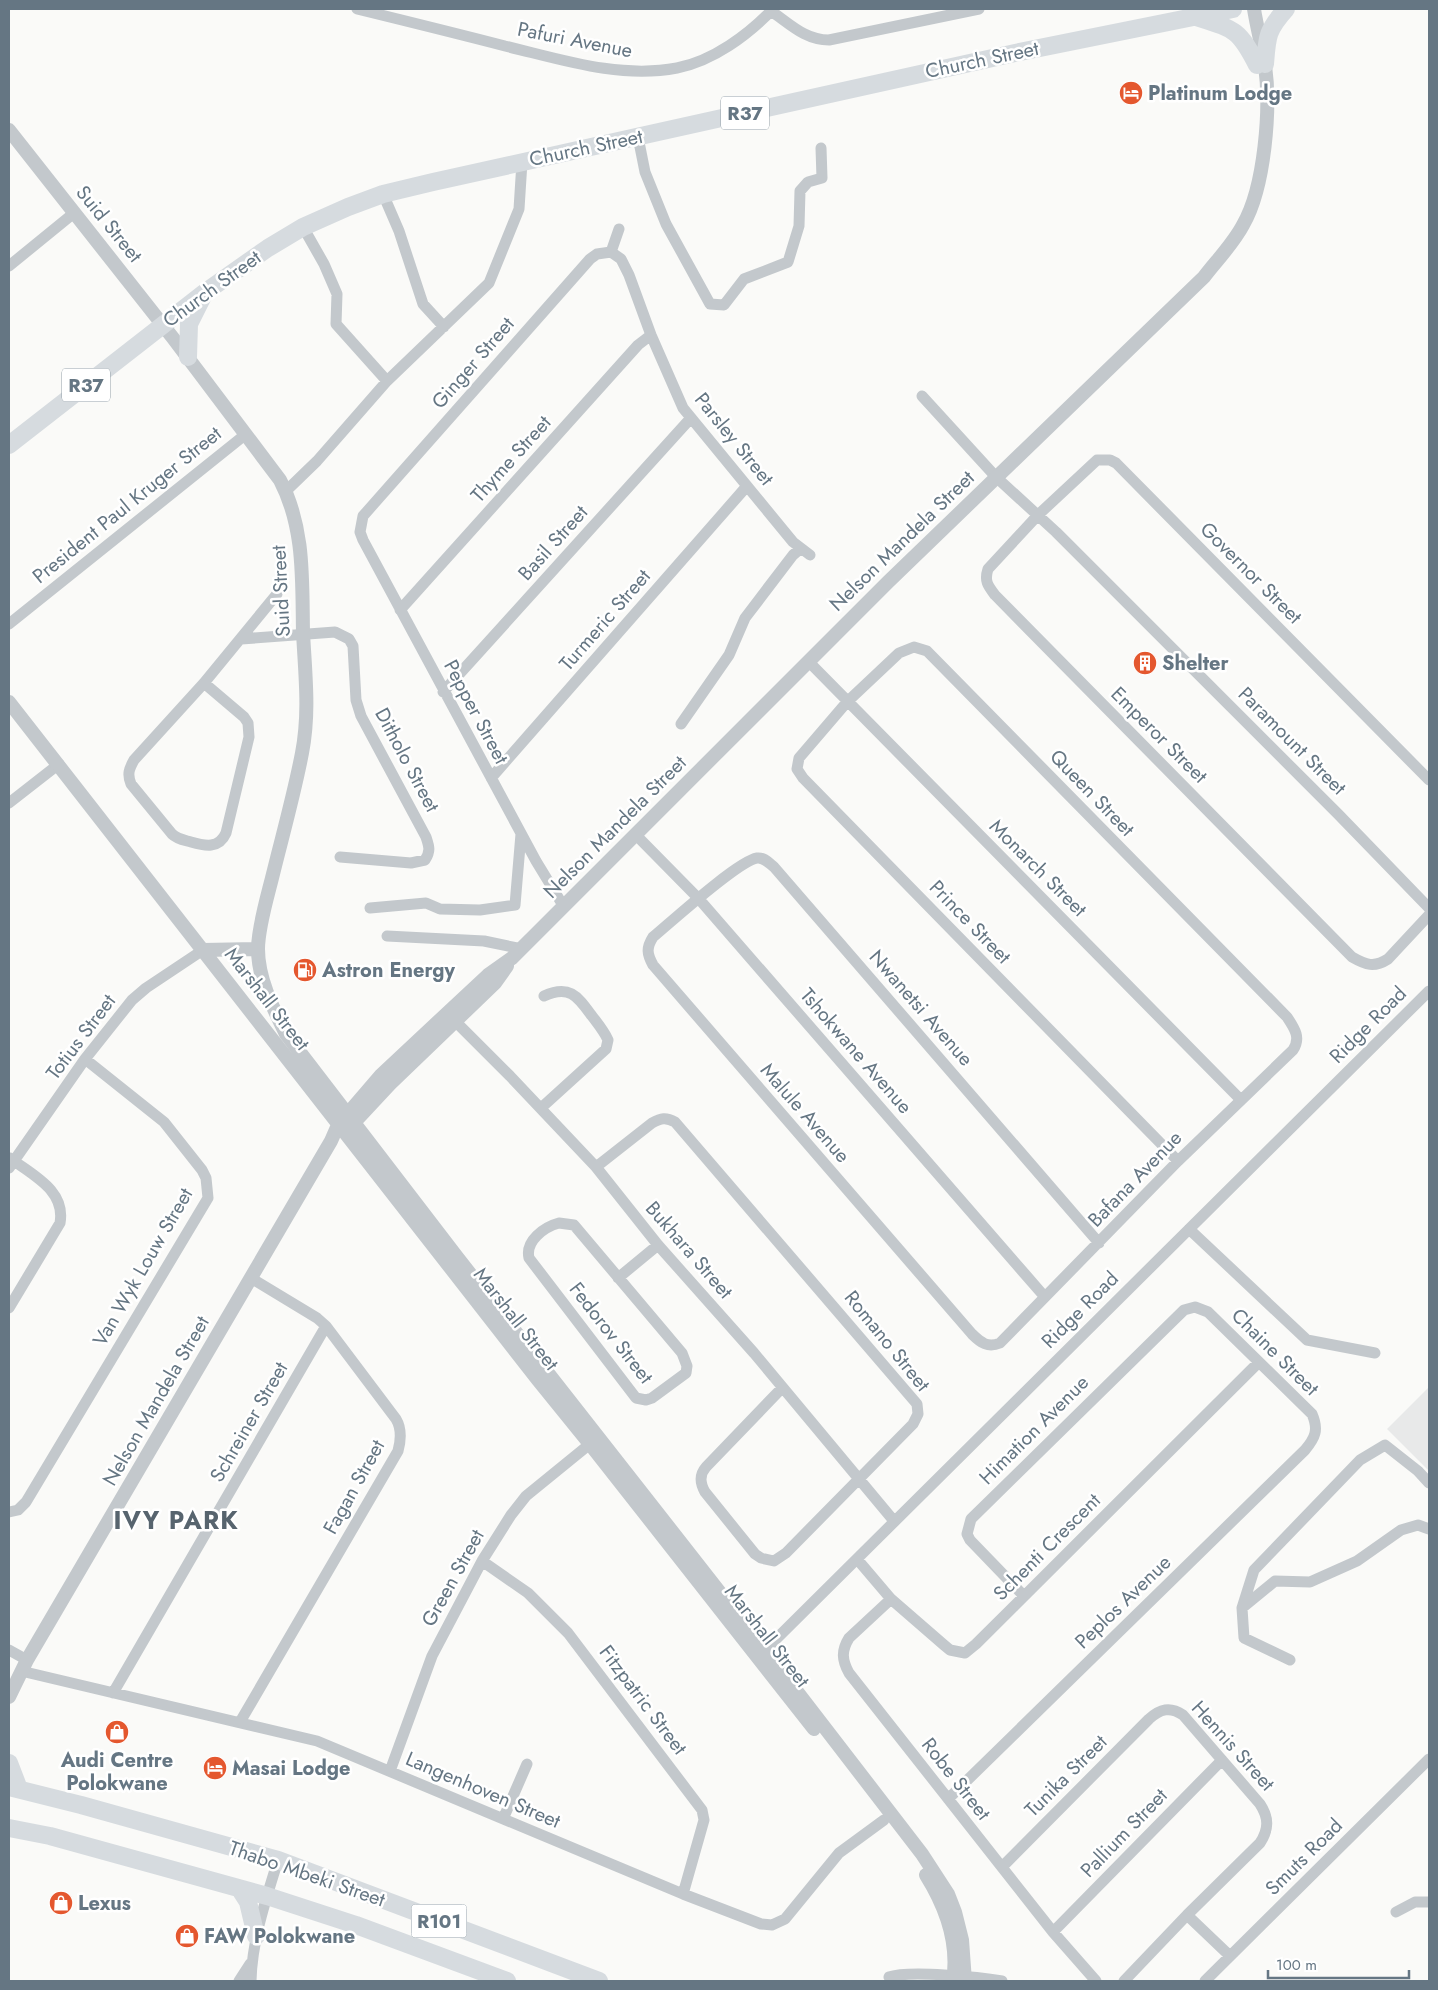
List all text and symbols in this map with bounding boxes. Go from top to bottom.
street label: Pafuri Avenue [515,15,635,65]
street label: Church Street [923,34,1041,86]
place label: Platinum Lodge [1148,79,1292,108]
hotel icon: Platinum Lodge [1118,80,1144,106]
road number: R37 [721,96,769,130]
street label: Church Street [527,122,645,174]
street label: Suid Street [69,179,149,269]
street label: Church Street [157,243,267,335]
street label: Ginger Street [425,311,521,415]
road number: R37 [62,368,110,402]
street label: Parsley Street [687,386,781,492]
street label: Thyme Street [464,409,558,509]
street label: President Paul Kruger Street [26,419,228,590]
street label: Nelson Mandela Street [823,464,981,618]
street label: Basil Street [511,499,595,587]
street label: Governor Street [1193,515,1309,631]
street label: Suid Street [264,544,298,638]
street label: Turmeric Street [553,563,658,677]
place label: Shelter [1162,649,1230,678]
building icon: Shelter [1132,650,1158,676]
street label: Pepper Street [436,655,516,769]
street label: Emperor Street [1104,680,1214,790]
street label: Paramount Street [1231,680,1353,802]
street label: Ditholo Street [367,703,447,817]
street label: Queen Street [1043,743,1141,843]
street label: Nelson Mandela Street [537,749,693,905]
street label: Monarch Street [983,813,1093,923]
street label: Prince Street [923,874,1018,971]
street label: Marshall Street [217,941,317,1057]
street label: Nwanetsi Avenue [862,943,980,1073]
place label: Astron Energy [321,956,456,985]
fuel station icon: Astron Energy [292,957,318,983]
street label: Ridge Road [1323,980,1413,1070]
street label: Tshokwane Avenue [793,982,919,1120]
street label: Totius Street [39,988,123,1086]
street label: Malule Avenue [753,1057,857,1169]
street label: Bafana Avenue [1081,1124,1189,1234]
street label: Van Wyk Louw Street [86,1182,200,1352]
street label: Bukhara Street [638,1195,740,1305]
street label: Marshall Street [466,1261,566,1377]
street label: Ridge Road [1035,1265,1125,1355]
street label: Fedorov Street [562,1276,660,1390]
street label: Romano Street [837,1284,937,1398]
street label: Chaine Street [1225,1302,1326,1403]
street label: Nelson Mandela Street [95,1311,217,1491]
street label: Schreiner Street [203,1356,295,1487]
street label: Himation Avenue [973,1369,1095,1491]
street label: Fagan Street [316,1434,392,1540]
street label: Schenti Crescent [987,1487,1107,1607]
district label: IVY PARK [113,1502,239,1538]
street label: Green Street [414,1524,492,1632]
street label: Peplos Avenue [1068,1549,1178,1655]
street label: Marshall Street [717,1578,817,1694]
street label: Fitzpatric Street [592,1639,694,1761]
street label: Hennis Street [1185,1694,1282,1798]
shop icon: Audi Centre Polokwane [104,1719,130,1745]
street label: Tunika Street [1018,1728,1114,1824]
street label: Robe Street [915,1732,998,1827]
street label: Langenhoven Street [401,1744,565,1836]
place label: Audi Centre Polokwane [60,1746,173,1798]
place label: Masai Lodge [232,1754,350,1783]
hotel icon: Masai Lodge [202,1755,228,1781]
street label: Pallium Street [1074,1782,1174,1884]
street label: Smuts Road [1259,1812,1349,1902]
street label: Thabo Mbeki Street [225,1834,389,1914]
place label: Lexus [78,1889,131,1918]
shop icon: Lexus [48,1890,74,1916]
road number: R101 [412,1904,466,1938]
place label: FAW Polokwane [204,1922,355,1951]
shop icon: FAW Polokwane [174,1923,200,1949]
scale bar [1268,1948,1409,1980]
text: 100 m [1276,1954,1317,1976]

